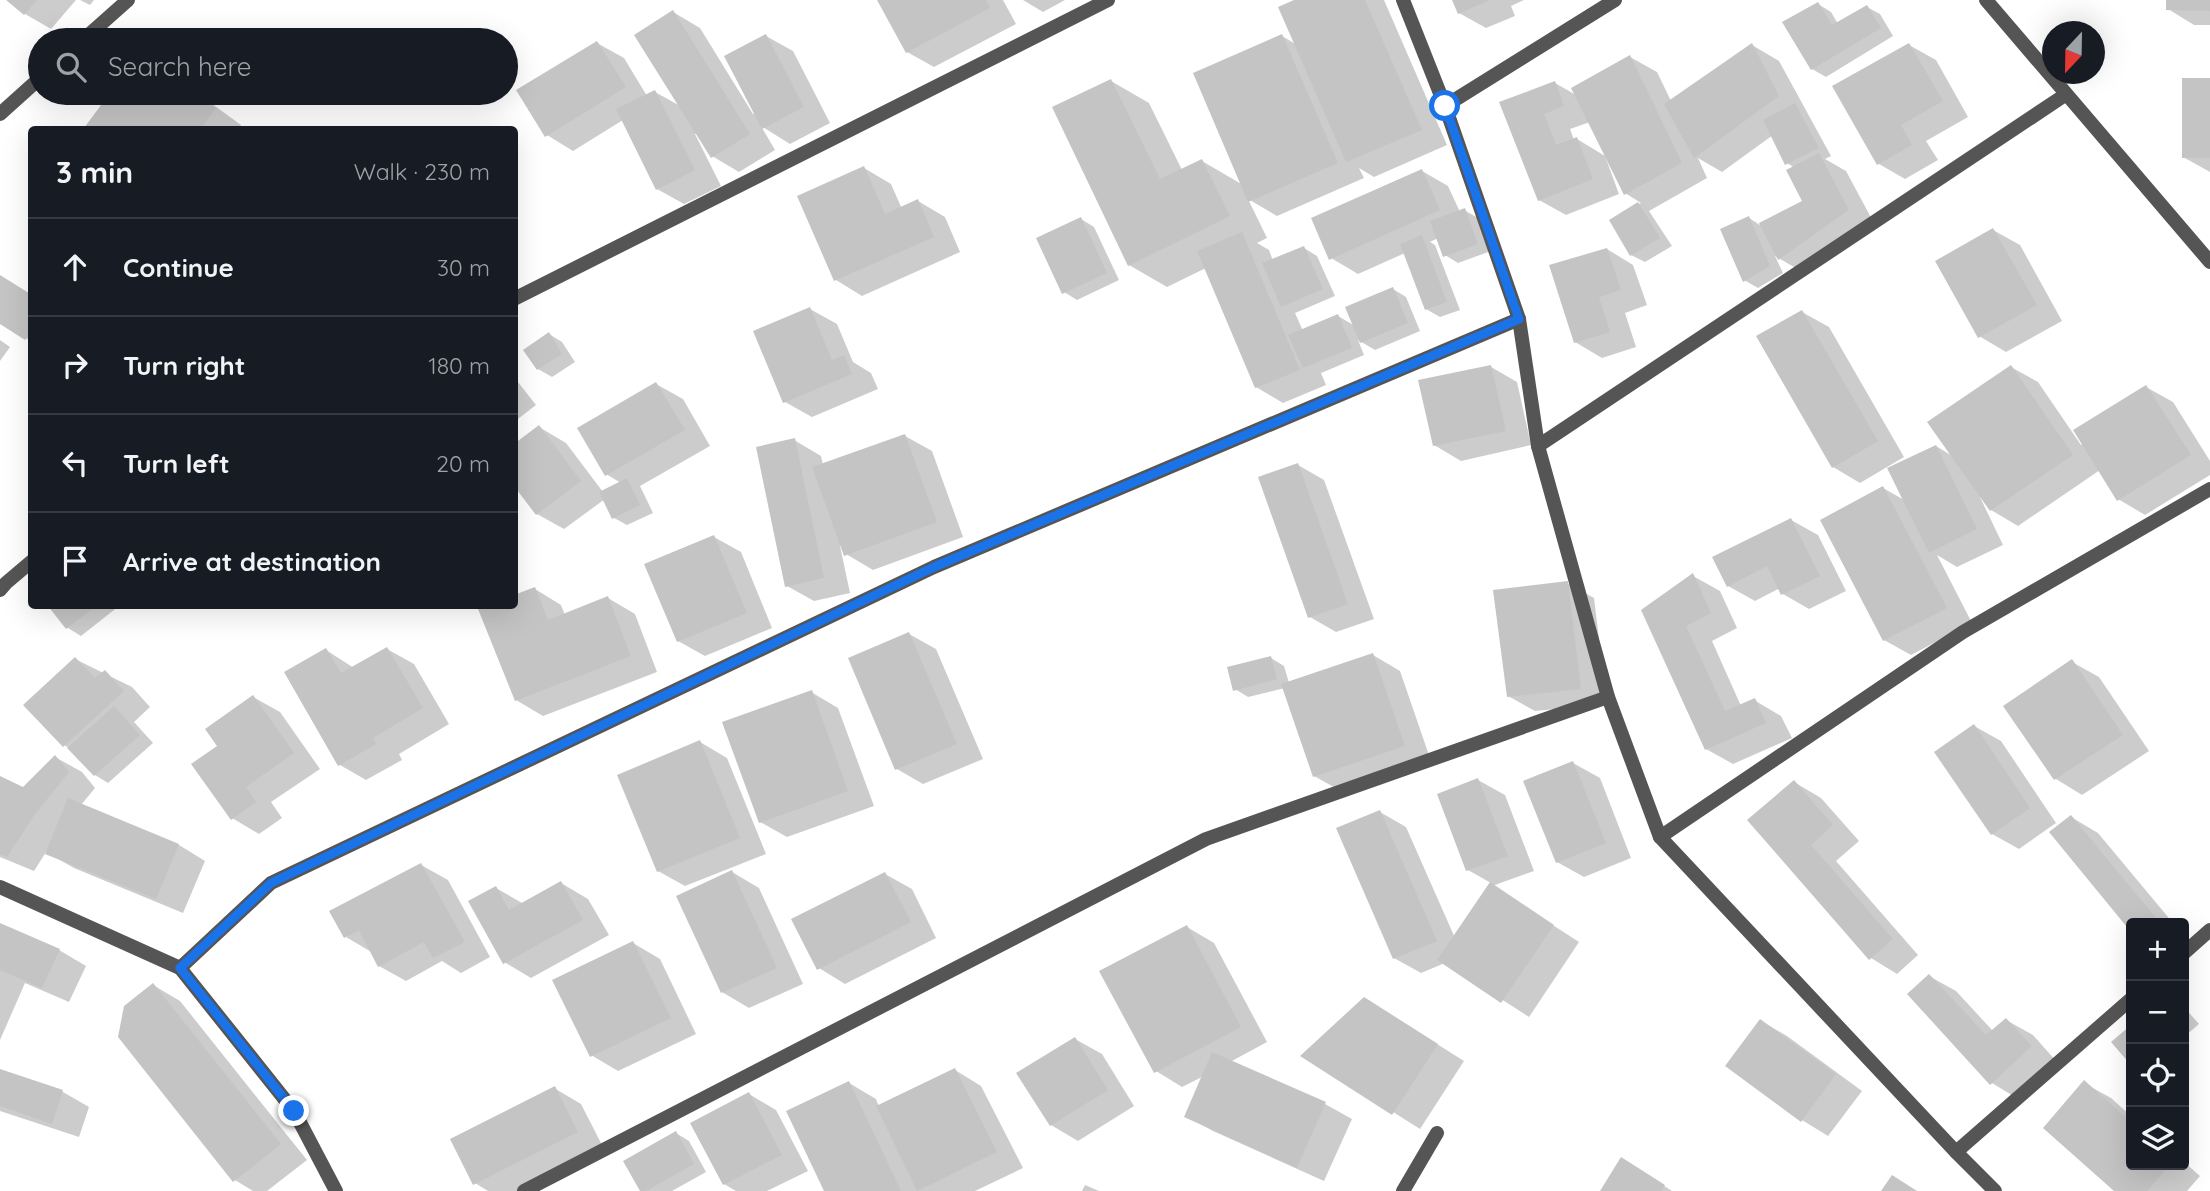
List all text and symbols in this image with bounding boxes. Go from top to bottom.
north arrow [2042,21,2105,84]
search box [28,28,518,105]
icon: search [52,48,90,86]
text: Search here [108,50,252,83]
route start [1429,90,1460,121]
text: 3 min [56,153,133,191]
text: Walk · 230 m [354,157,490,186]
icon: ahead [56,248,94,286]
text: Continue [123,251,234,284]
text: 30 m [437,253,490,282]
icon: right [56,346,94,384]
text: Turn right [123,349,245,382]
text: 180 m [428,351,490,380]
icon: left [56,444,94,482]
text: Turn left [123,447,230,480]
text: 20 m [436,449,490,478]
icon: arrive [56,542,94,580]
text: Arrive at destination [123,545,381,578]
map controls [2126,918,2189,1170]
button: + [2126,918,2189,981]
button: − [2126,981,2189,1044]
button: locate [2126,1044,2189,1107]
route end [278,1095,309,1126]
button: layers [2126,1107,2189,1170]

